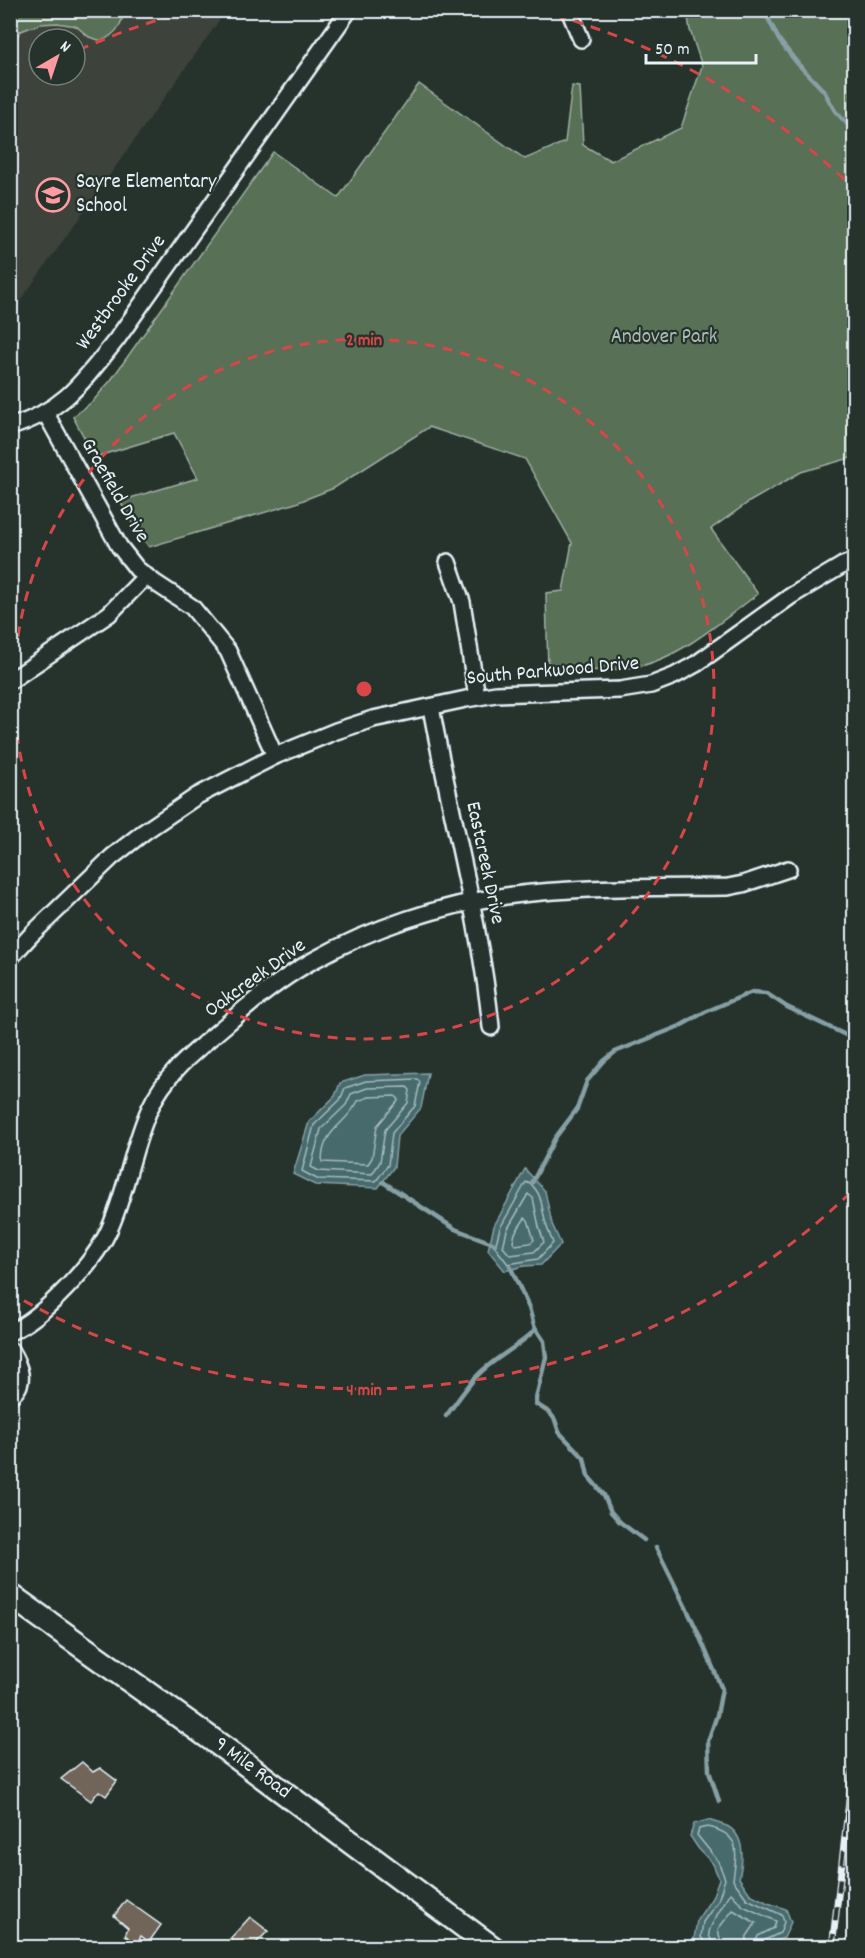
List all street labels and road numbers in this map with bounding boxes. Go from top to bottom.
street label: Westbrooke Drive [70,229,174,357]
street label: Graefield Drive [72,433,156,549]
street label: South Parkwood Drive [466,650,640,694]
street label: Eastcreek Drive [456,799,512,927]
street label: Oakcreek Drive [199,932,313,1026]
street label: 9 Mile Road [207,1730,297,1807]

